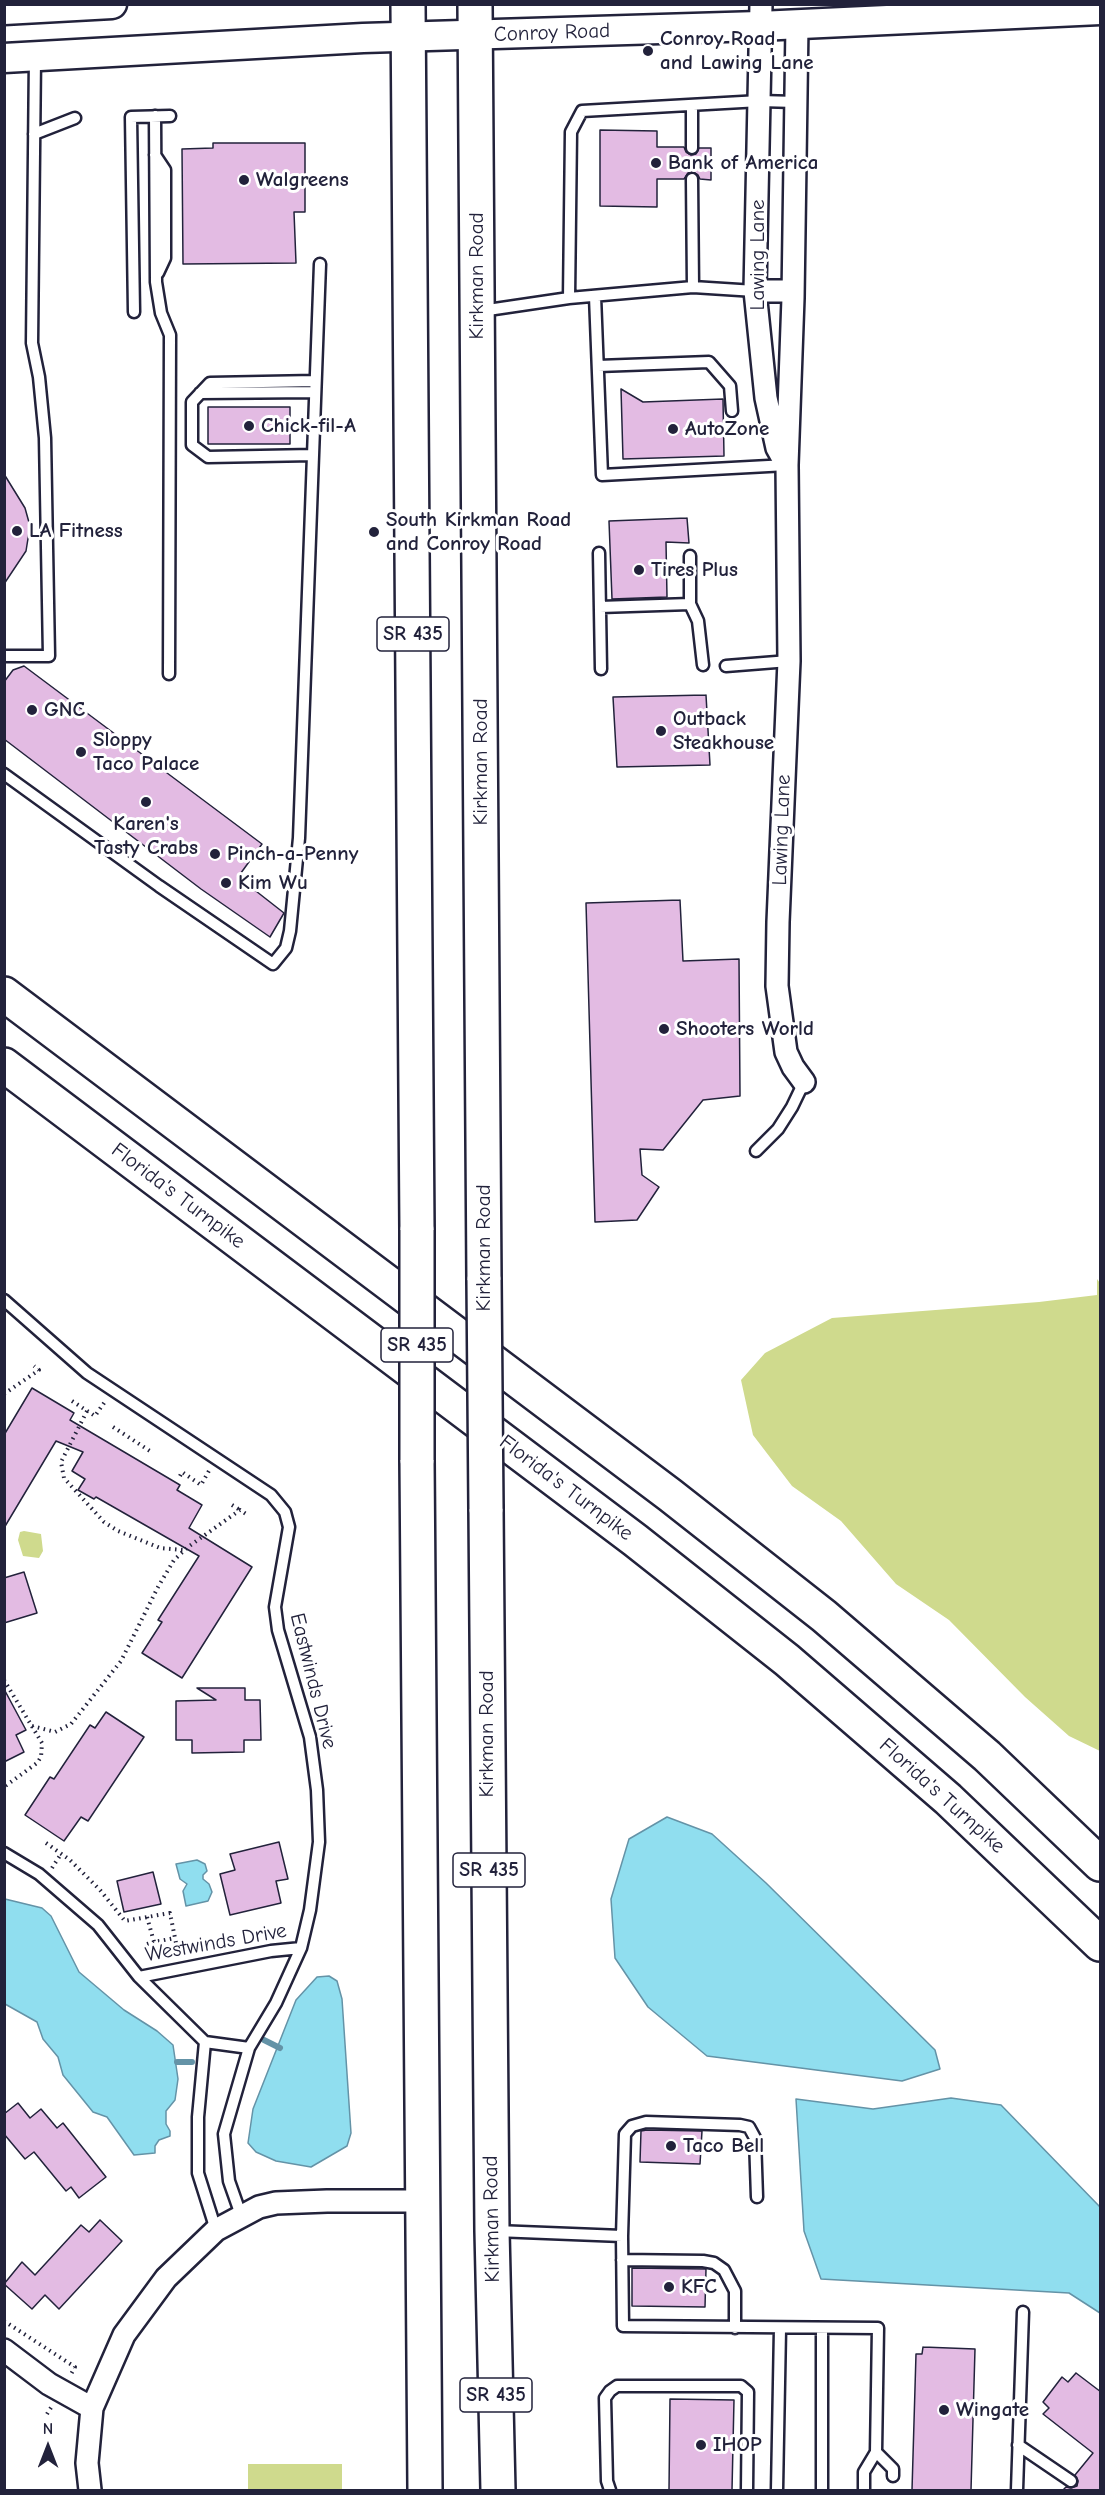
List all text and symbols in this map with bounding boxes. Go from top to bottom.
street label: Conroy Road [493,18,611,48]
place label: Conroy Road and Lawing Lane [660,26,814,76]
marker: Conroy Road and Lawing Lane [641,44,655,58]
place label: Bank of America [668,150,818,176]
marker: Bank of America [649,156,663,170]
place label: Walgreens [256,167,349,193]
marker: Walgreens [237,173,251,187]
street label: Lawing Lane [745,199,771,311]
street label: Kirkman Road [464,212,490,340]
place label: Chick-fil-A [261,413,356,439]
place label: AutoZone [685,416,769,442]
marker: Chick-fil-A [242,419,256,433]
marker: AutoZone [666,422,680,436]
place label: South Kirkman Road and Conroy Road [386,507,571,557]
place label: LA Fitness [29,518,123,544]
marker: LA Fitness [10,524,24,538]
marker: South Kirkman Road and Conroy Road [367,525,381,539]
place label: Tires Plus [651,557,738,583]
marker: Tires Plus [632,563,646,577]
road number: SR 435 [377,617,449,651]
place label: GNC [44,697,85,723]
street label: Kirkman Road [468,698,494,826]
marker: GNC [25,703,39,717]
place label: Outback Steakhouse [673,706,774,756]
marker: Outback Steakhouse [654,724,668,738]
place label: Sloppy Taco Palace [93,727,199,777]
marker: Sloppy Taco Palace [74,745,88,759]
street label: Lawing Lane [767,774,797,886]
marker: Karen's Tasty Crabs [139,795,153,809]
place label: Karen's Tasty Crabs [94,811,198,861]
place label: Pinch-a-Penny [227,841,358,867]
marker: Pinch-a-Penny [208,847,222,861]
place label: Kim Wu [238,870,308,896]
marker: Kim Wu [219,876,233,890]
place label: Shooters World [676,1016,814,1042]
marker: Shooters World [657,1022,671,1036]
street label: Florida's Turnpike [106,1138,250,1254]
street label: Kirkman Road [471,1184,497,1312]
road number: SR 435 [381,1328,453,1362]
street label: Florida's Turnpike [494,1430,638,1546]
street label: Eastwinds Drive [284,1610,342,1752]
street label: Kirkman Road [474,1670,500,1798]
street label: Florida's Turnpike [874,1733,1010,1859]
road number: SR 435 [453,1853,525,1887]
street label: Westwinds Drive [143,1918,289,1968]
place label: Taco Bell [683,2133,764,2159]
marker: Taco Bell [664,2139,678,2153]
street label: Kirkman Road [478,2155,506,2283]
place label: KFC [681,2274,717,2300]
marker: KFC [662,2280,676,2294]
road number: SR 435 [460,2378,532,2412]
place label: Wingate [956,2397,1029,2423]
marker: Wingate [937,2403,951,2417]
north arrow [18,2417,78,2477]
text: N [43,2420,53,2438]
place label: IHOP [713,2432,762,2458]
marker: IHOP [694,2438,708,2452]

